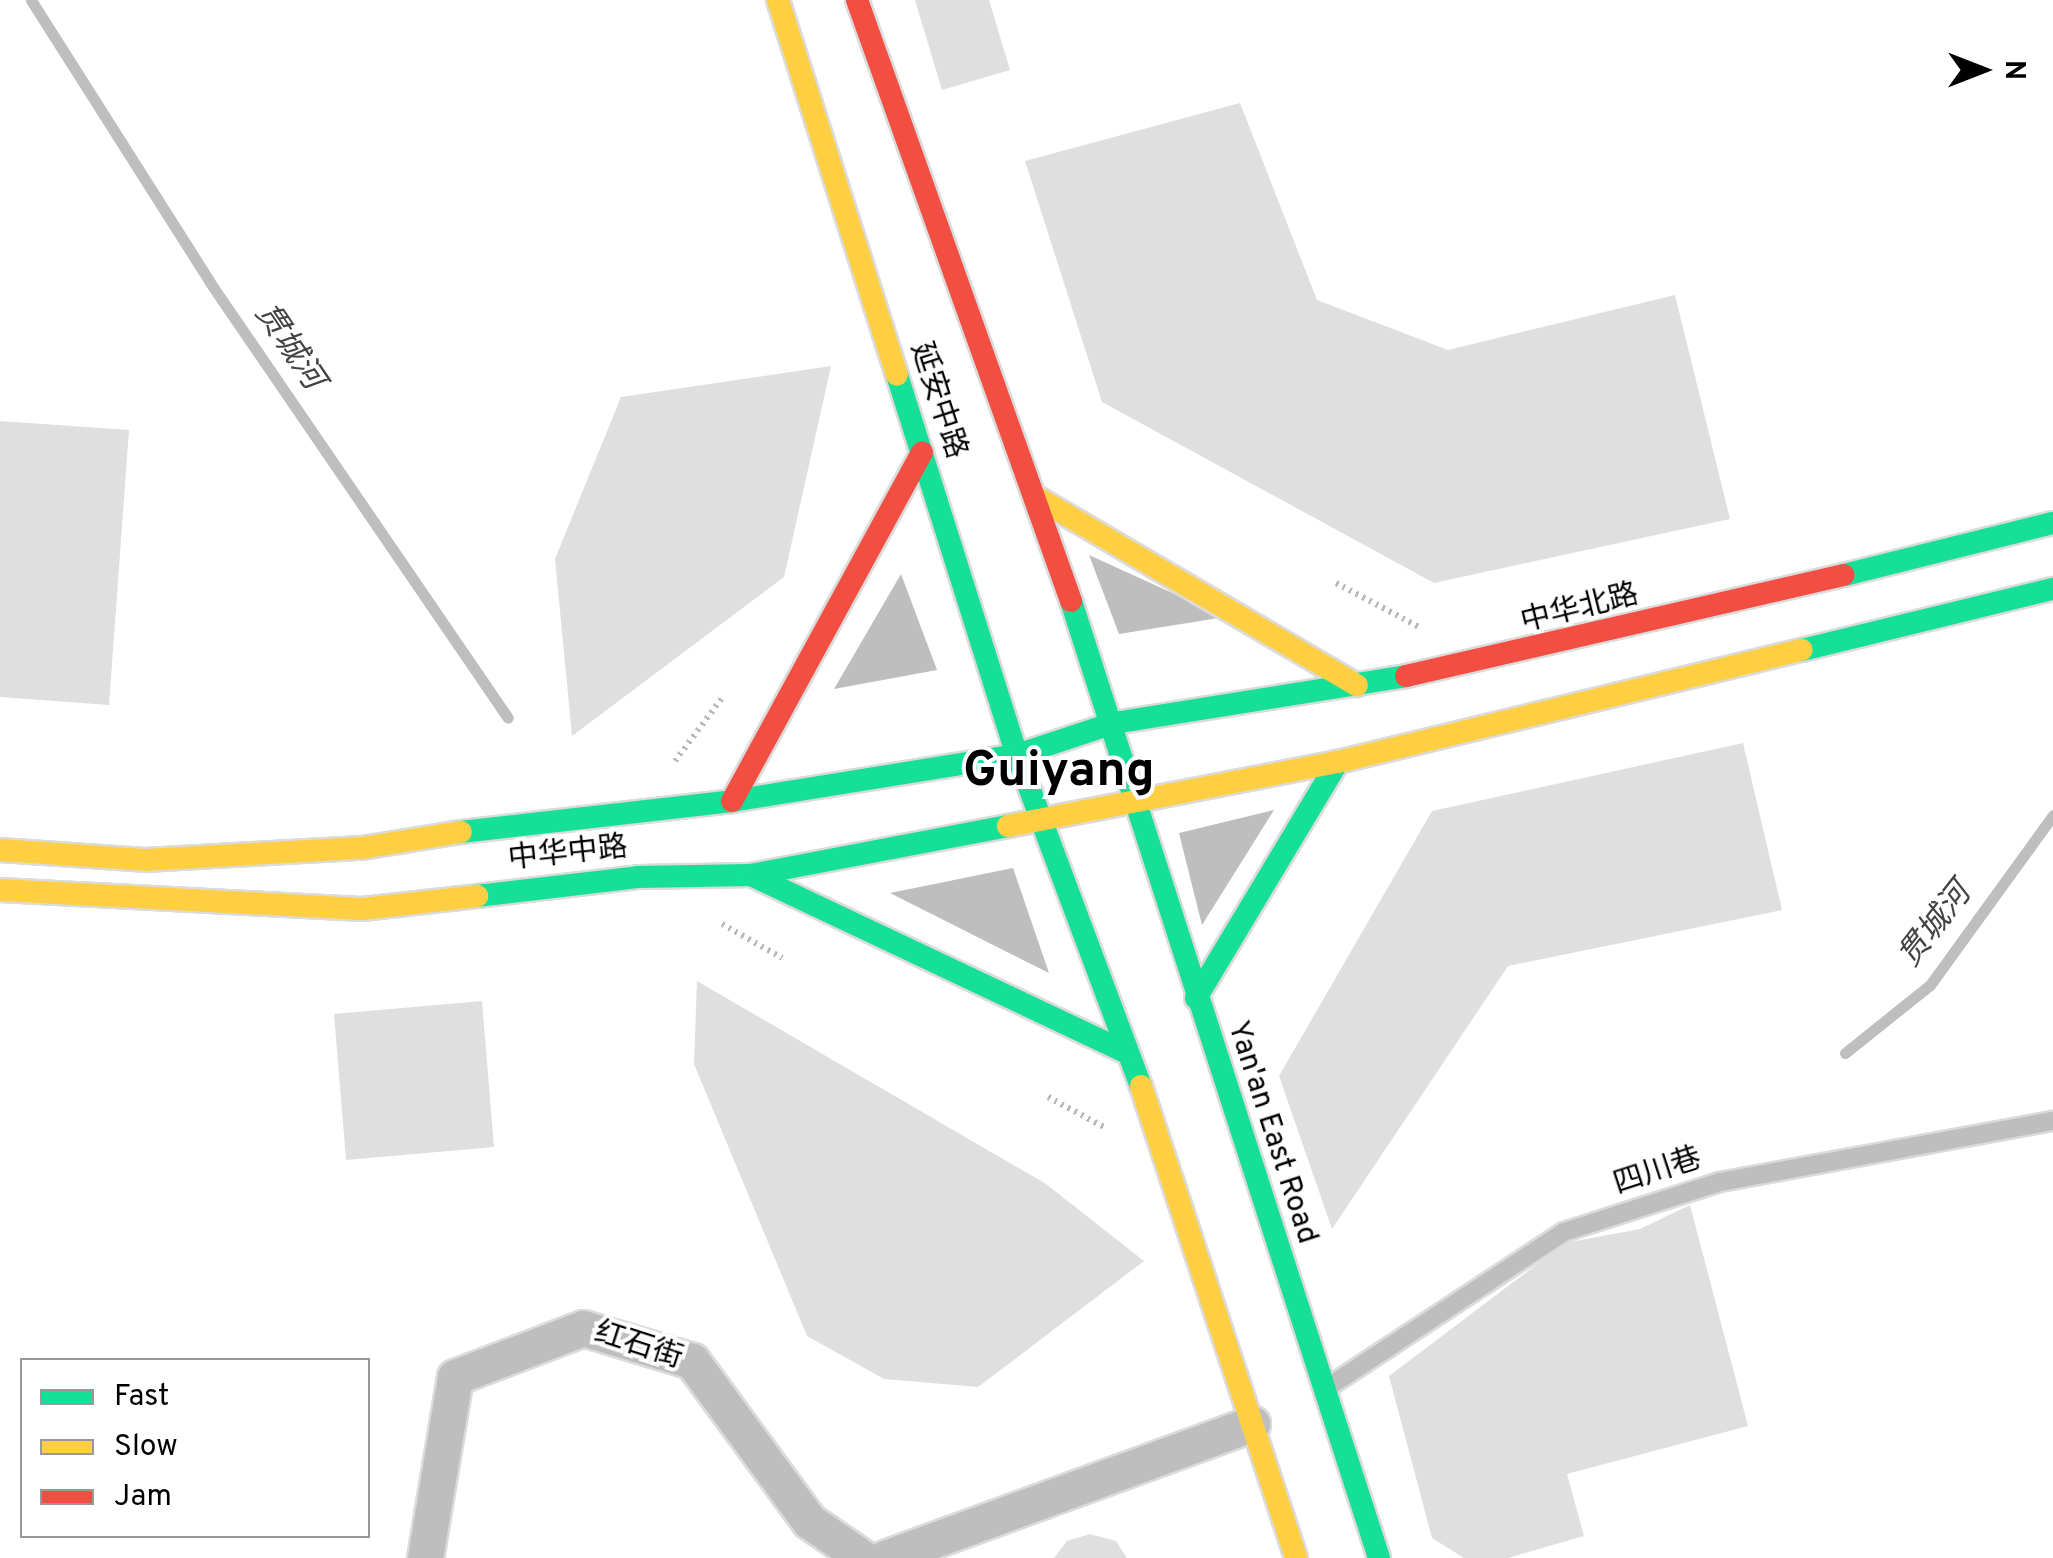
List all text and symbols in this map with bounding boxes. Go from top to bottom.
north arrow [1933,20,2033,120]
text: N [1995,60,2031,80]
water label: 贯城河 [245,296,331,398]
street label: 延安中路 [901,338,973,464]
street label: 中华北路 [1517,578,1643,642]
district label: Guiyang [963,743,1155,803]
street label: 中华中路 [506,831,630,879]
water label: 贯城河 [1891,876,1981,976]
street label: Yan'an East Road [1218,1017,1324,1249]
street label: 四川巷 [1610,1142,1706,1204]
street label: 红石街 [590,1316,686,1378]
legend [20,1358,370,1538]
text: Fast [114,1379,169,1416]
text: Slow [114,1429,178,1466]
text: Jam [114,1479,172,1516]

